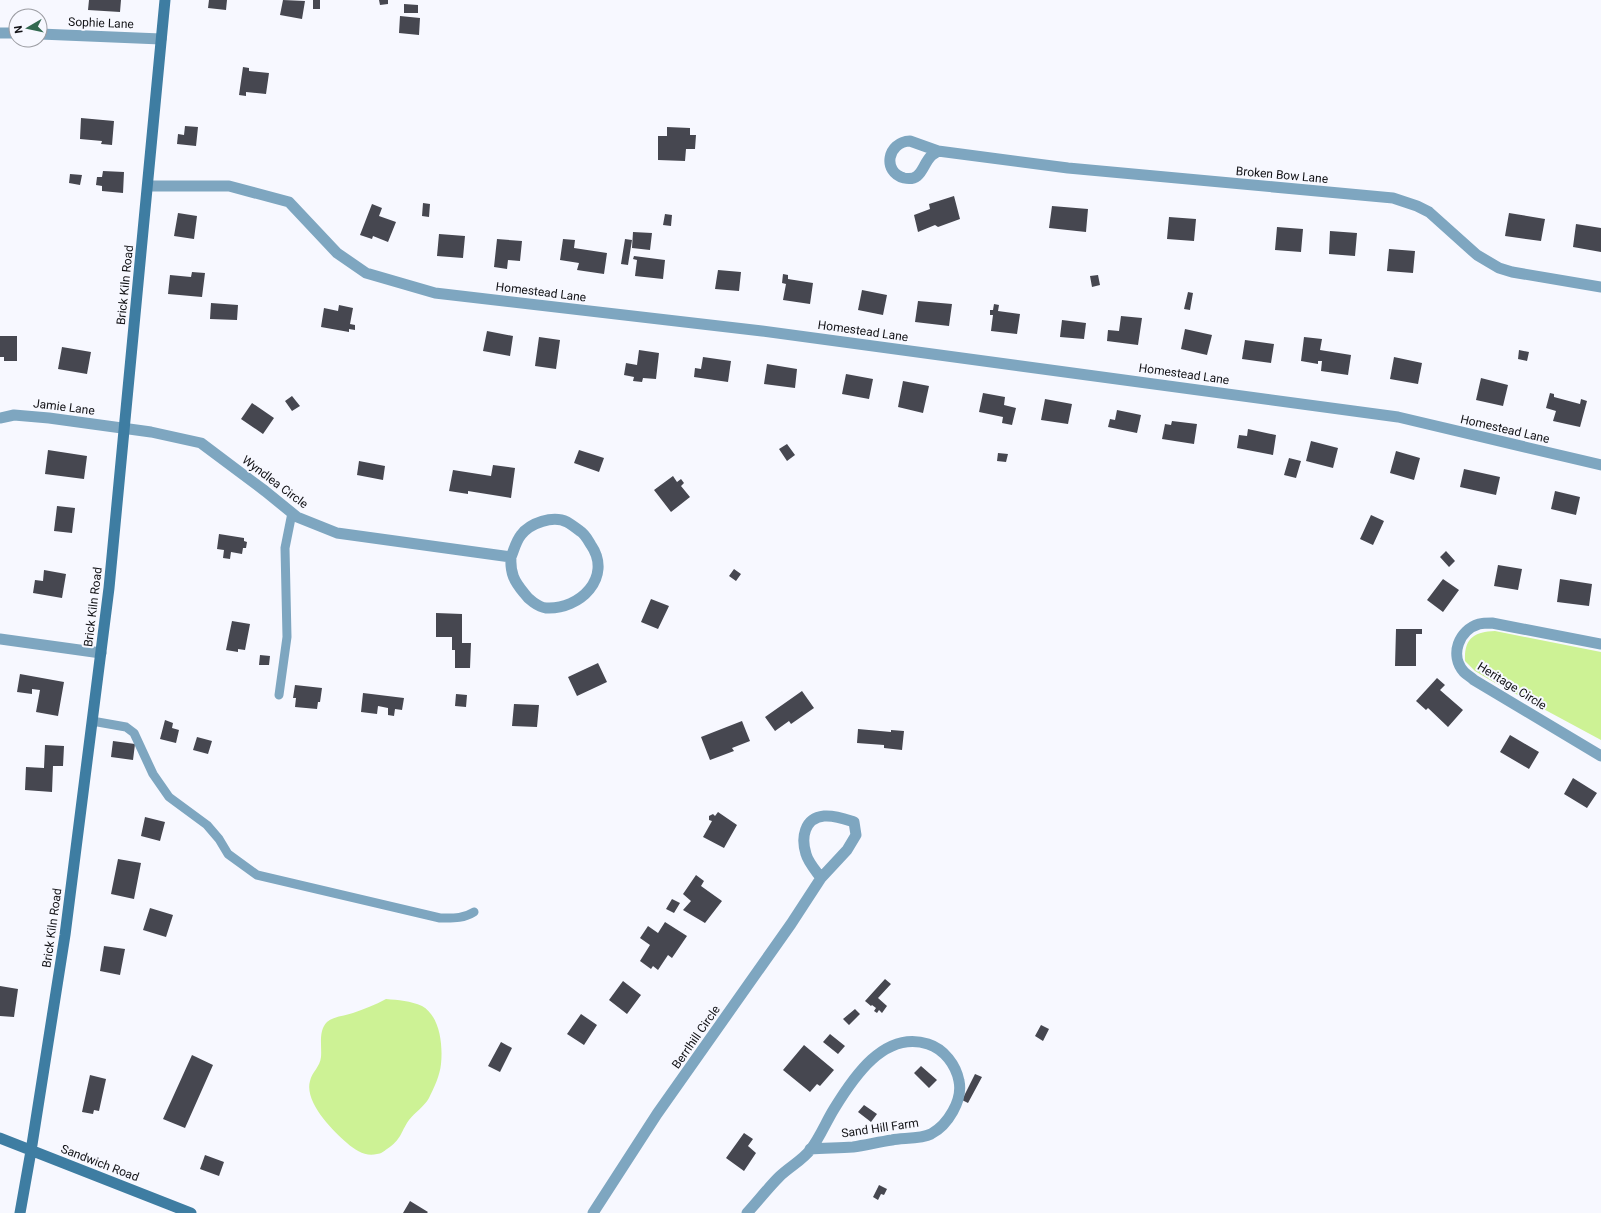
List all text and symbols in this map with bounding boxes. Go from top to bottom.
north arrow [8,8,48,48]
street label: Sophie Lane [68,15,134,31]
text: N [12,24,26,34]
street label: Broken Bow Lane [1235,164,1329,186]
street label: Brick Kiln Road [114,244,136,326]
street label: Homestead Lane [495,280,587,304]
street label: Homestead Lane [817,318,909,344]
street label: Homestead Lane [1138,361,1230,387]
street label: Jamie Lane [32,396,96,418]
street label: Homestead Lane [1459,412,1551,446]
street label: Wyndlea Circle [239,453,311,511]
street label: Brick Kiln Road [81,566,105,648]
street label: Heritage Circle [1475,659,1549,713]
street label: Brick Kiln Road [39,887,65,969]
street label: BerrIhill Circle [669,1003,723,1071]
street label: Sand Hill Farm [840,1116,920,1140]
street label: Sandwich Road [59,1142,141,1184]

